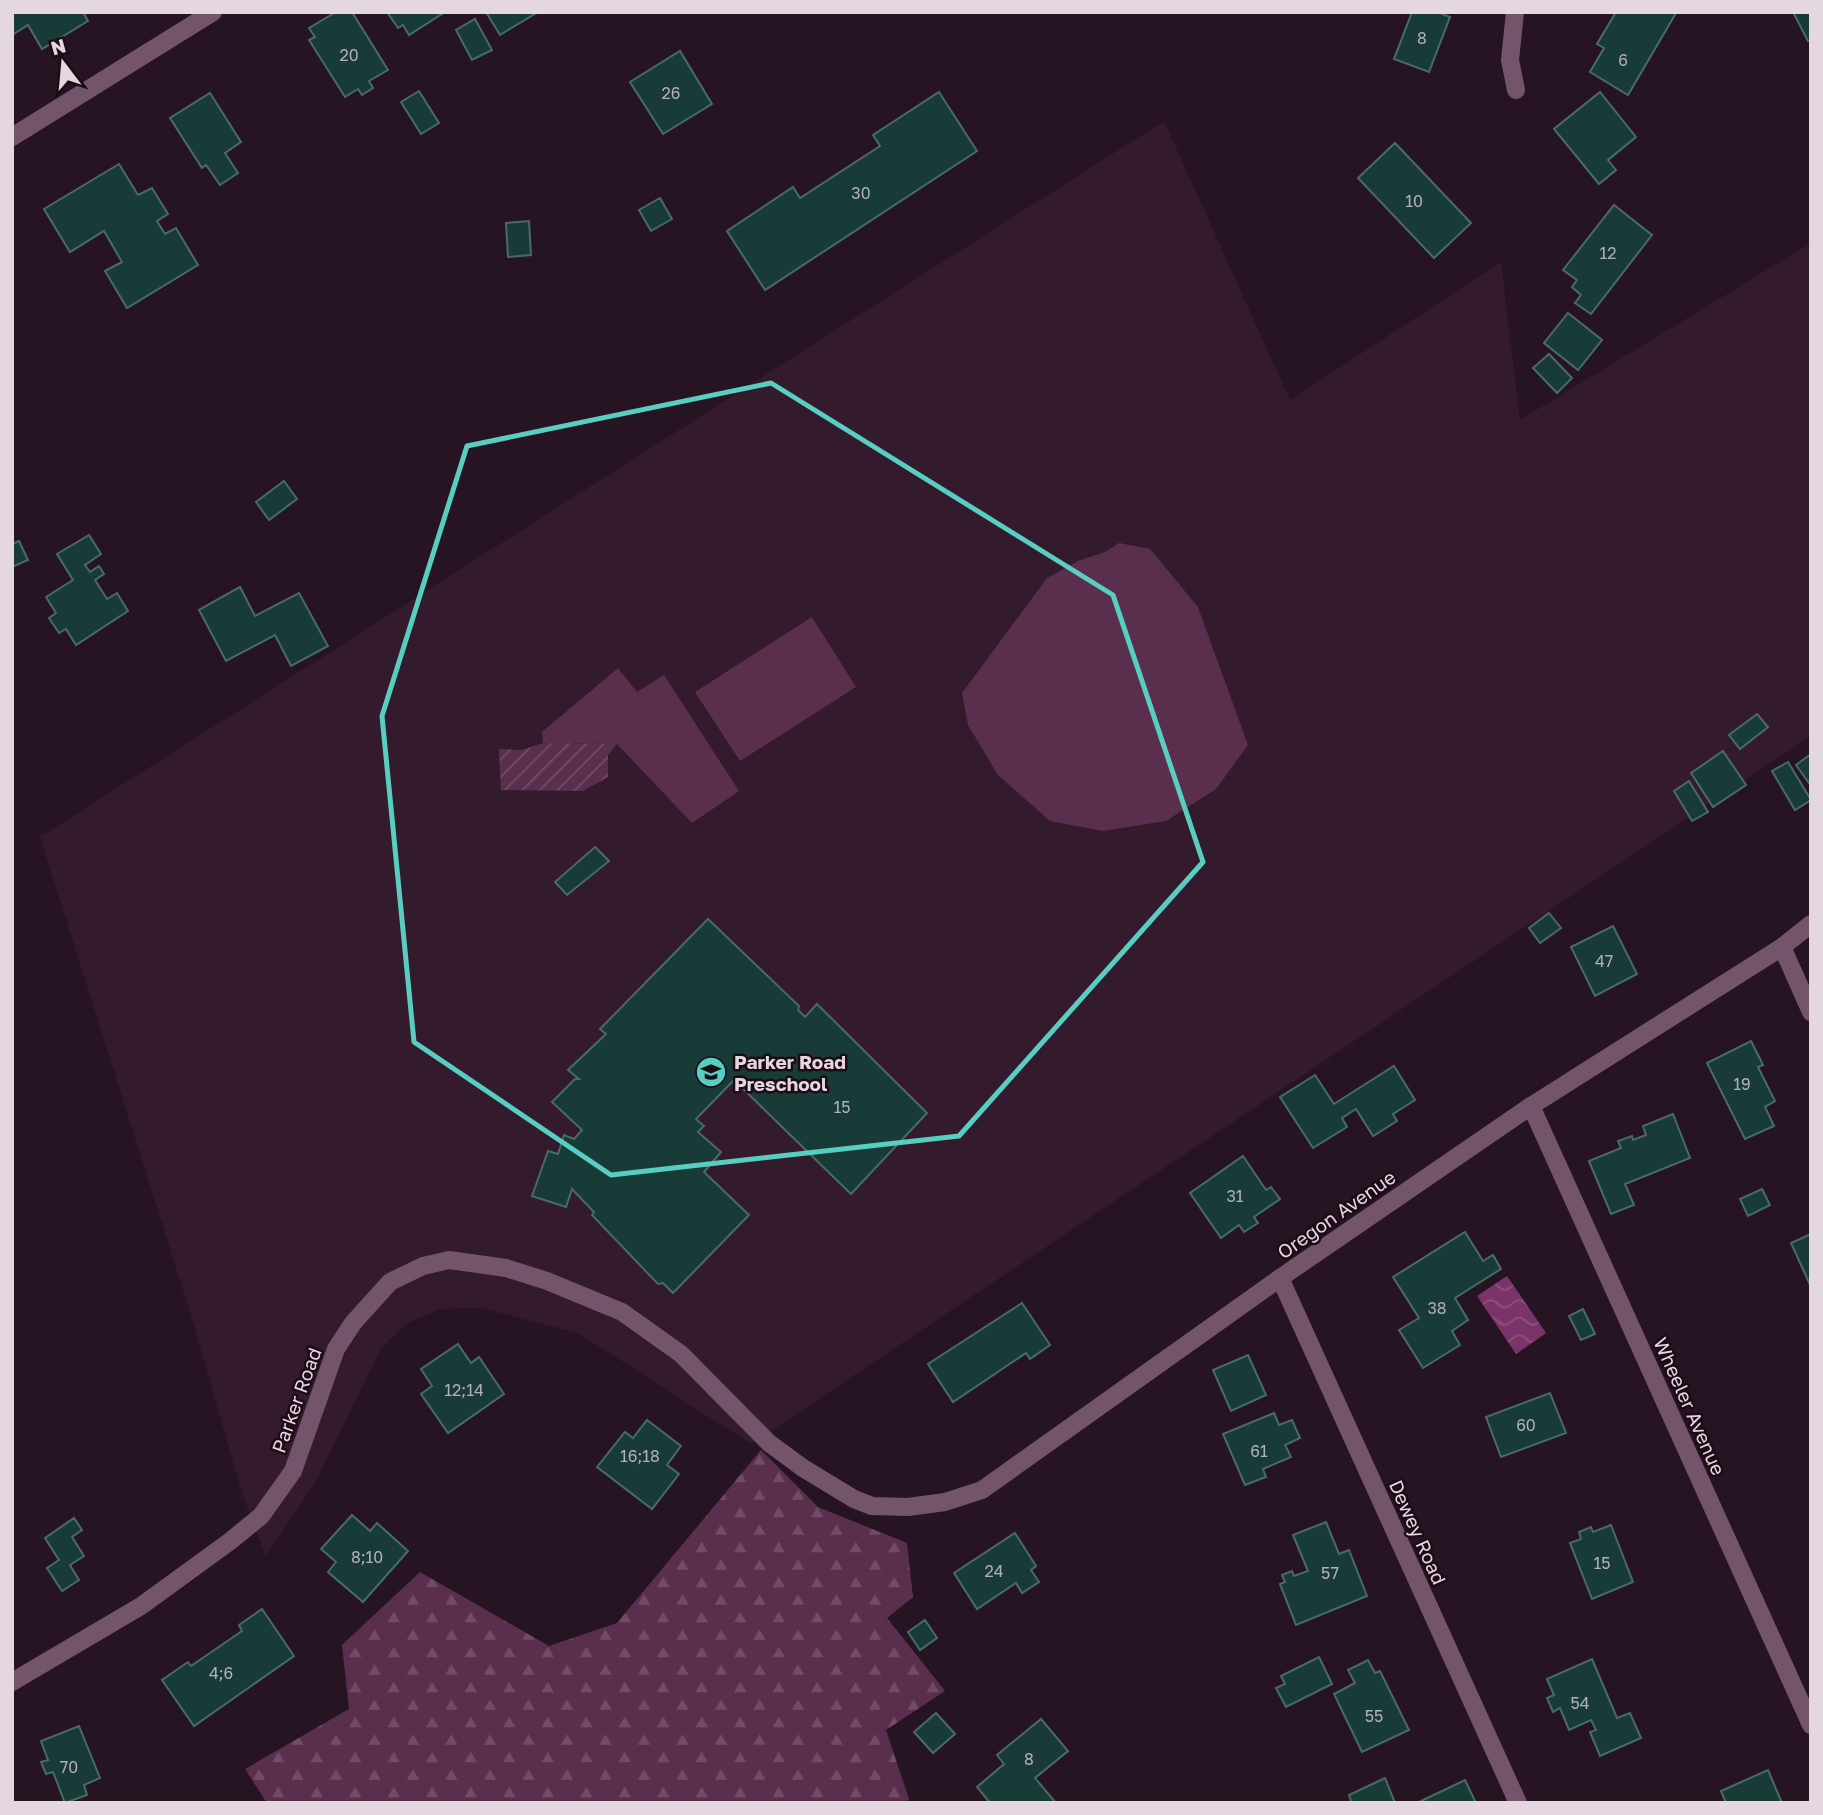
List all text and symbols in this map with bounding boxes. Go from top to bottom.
north arrow [28,28,98,98]
house number: 8 [1417,28,1427,48]
text: N [48,33,68,59]
house number: 20 [339,45,359,65]
house number: 6 [1618,50,1628,70]
house number: 26 [662,83,680,103]
house number: 30 [851,183,871,203]
house number: 10 [1405,191,1423,211]
house number: 12 [1599,243,1617,263]
house number: 47 [1595,951,1613,971]
place label: Parker Road Preschool [734,1050,846,1095]
school or university icon: Parker Road Preschool [694,1055,728,1089]
house number: 19 [1733,1074,1751,1094]
house number: 15 [833,1097,851,1117]
street label: Oregon Avenue [1273,1165,1399,1263]
house number: 31 [1226,1186,1244,1206]
house number: 38 [1427,1298,1447,1318]
street label: Wheeler Avenue [1649,1334,1731,1478]
street label: Parker Road [266,1344,326,1456]
house number: 12;14 [444,1380,484,1400]
house number: 60 [1516,1415,1536,1435]
house number: 61 [1250,1441,1268,1461]
house number: 16;18 [620,1446,660,1466]
street label: Dewey Road [1385,1476,1451,1588]
house number: 8;10 [351,1547,383,1567]
house number: 15 [1593,1553,1611,1573]
house number: 24 [984,1561,1004,1581]
house number: 57 [1321,1563,1339,1583]
house number: 4;6 [209,1663,233,1683]
house number: 54 [1570,1693,1590,1713]
house number: 55 [1365,1706,1383,1726]
house number: 8 [1024,1749,1034,1769]
house number: 70 [60,1757,78,1777]

